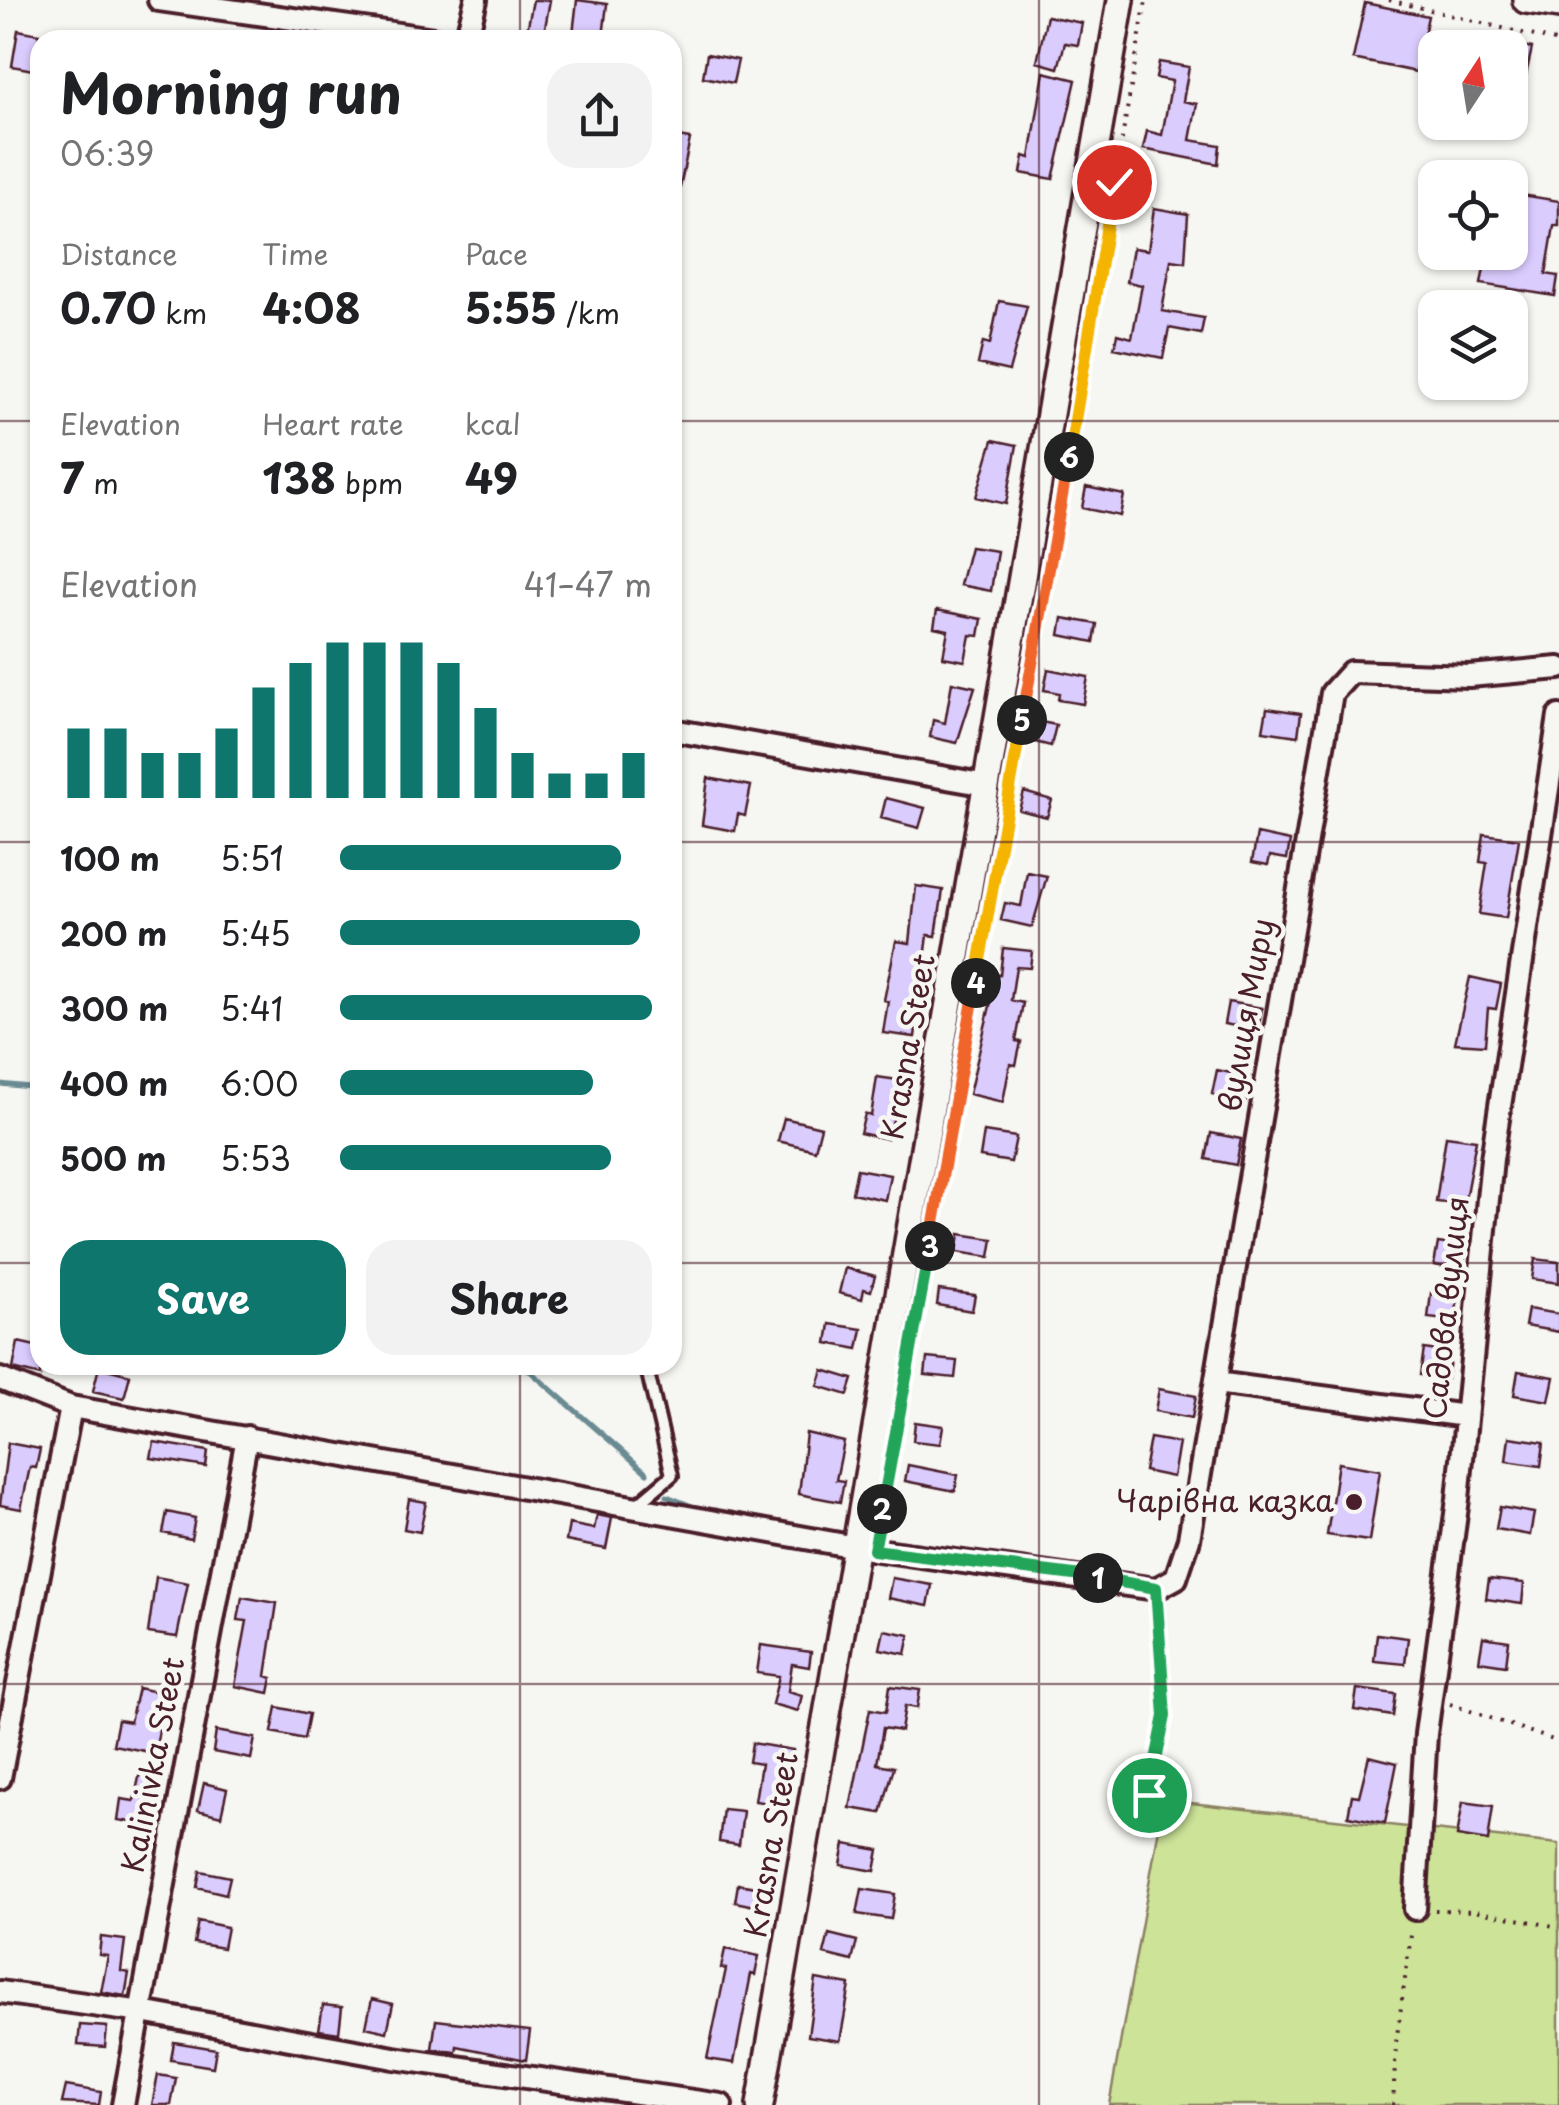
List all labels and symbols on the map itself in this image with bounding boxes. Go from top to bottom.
north arrow [1418,30,1528,140]
pin [1072,140,1157,225]
pin: 6 [1044,432,1094,482]
pin: 5 [997,695,1047,745]
street label: вулиця Миру [1205,915,1284,1115]
street label: Krasna Steet [868,950,945,1143]
pin: 4 [951,958,1001,1008]
street label: Садова вулиця [1410,1194,1479,1421]
pin: 3 [905,1221,955,1271]
place label: Чарівна казка [1116,1477,1334,1522]
pin: 2 [857,1484,907,1534]
marker: Чарівна казка [1343,1491,1365,1513]
pin: 1 [1073,1553,1123,1603]
street label: Kalinivka Steet [109,1653,194,1876]
street label: Krasna Steet [731,1748,808,1941]
pin [1107,1753,1192,1838]

